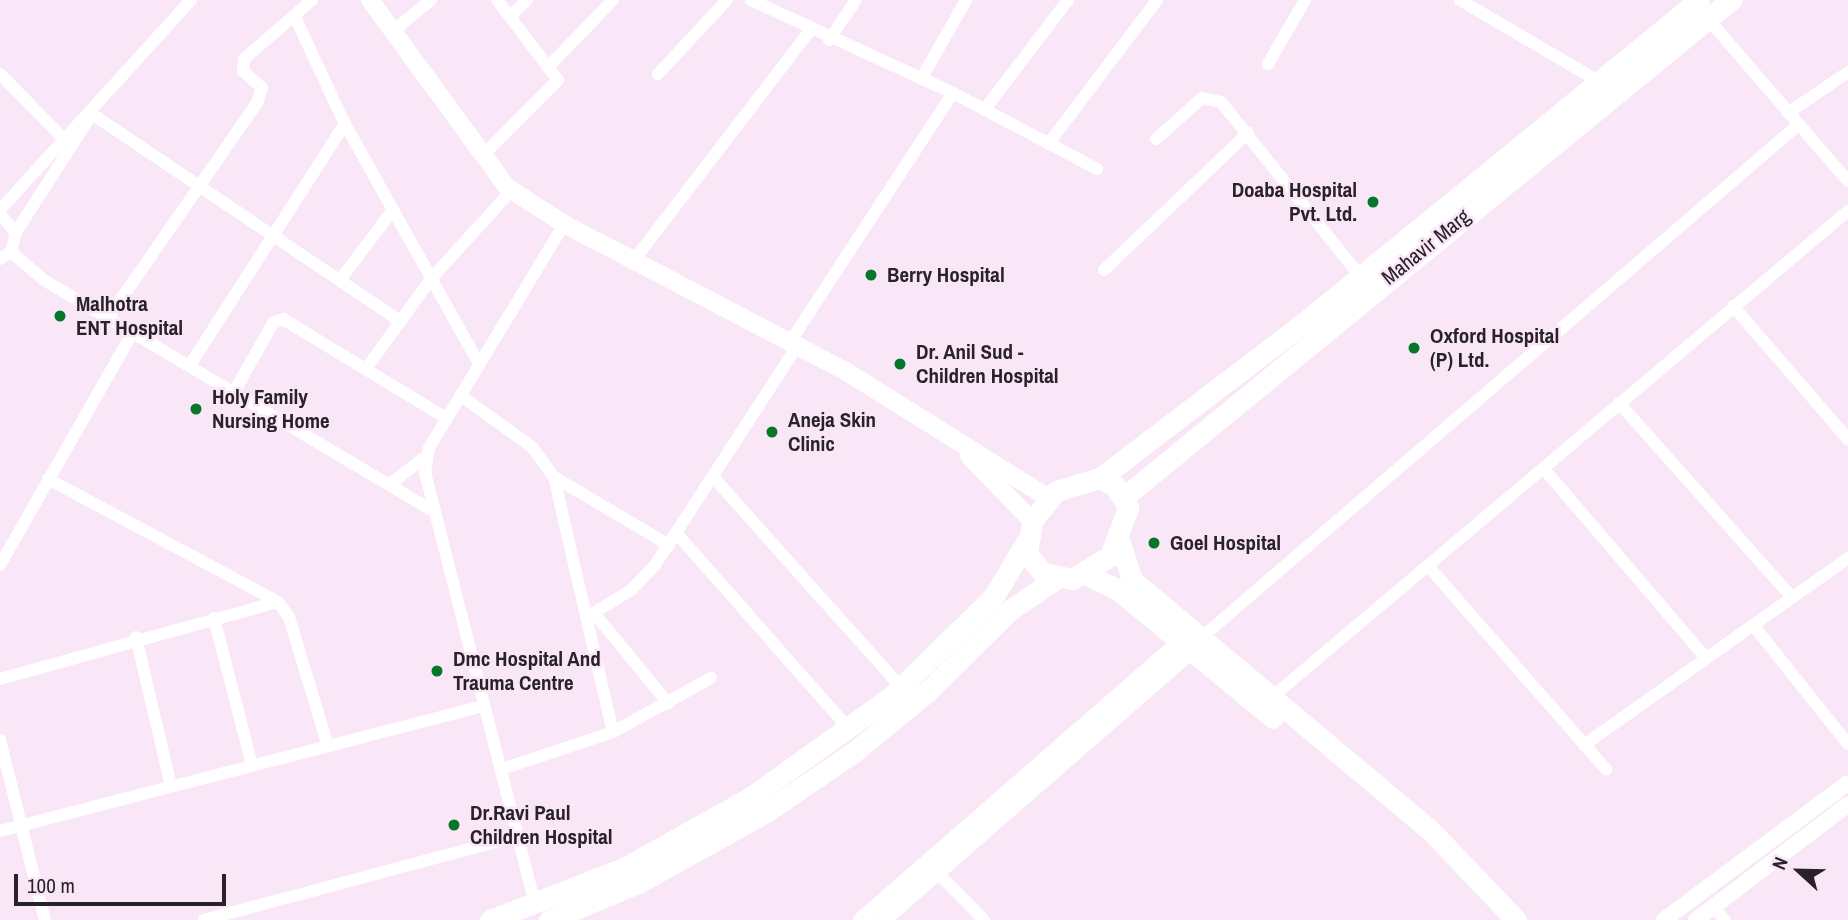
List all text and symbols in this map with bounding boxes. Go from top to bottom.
place label: Doaba Hospital Pvt. Ltd. [1232,177,1357,227]
marker: Doaba Hospital Pvt. Ltd. [1363,192,1383,212]
street label: Mahavir Marg [1377,204,1475,290]
place label: Berry Hospital [887,262,1005,288]
marker: Berry Hospital [861,265,881,285]
place label: Malhotra ENT Hospital [76,291,183,341]
marker: Malhotra ENT Hospital [50,306,70,326]
place label: Oxford Hospital (P) Ltd. [1430,323,1559,373]
marker: Oxford Hospital (P) Ltd. [1404,338,1424,358]
place label: Dr. Anil Sud - Children Hospital [916,339,1059,389]
marker: Dr. Anil Sud - Children Hospital [890,354,910,374]
place label: Holy Family Nursing Home [212,384,330,434]
marker: Holy Family Nursing Home [186,399,206,419]
place label: Aneja Skin Clinic [788,407,876,457]
marker: Aneja Skin Clinic [762,422,782,442]
place label: Goel Hospital [1170,530,1281,556]
marker: Goel Hospital [1144,533,1164,553]
place label: Dmc Hospital And Trauma Centre [453,646,601,696]
marker: Dmc Hospital And Trauma Centre [427,661,447,681]
place label: Dr.Ravi Paul Children Hospital [470,800,613,850]
marker: Dr.Ravi Paul Children Hospital [444,815,464,835]
north arrow [1764,836,1834,906]
text: N [1765,853,1794,873]
scale bar [18,860,229,904]
text: 100 m [27,871,75,900]

